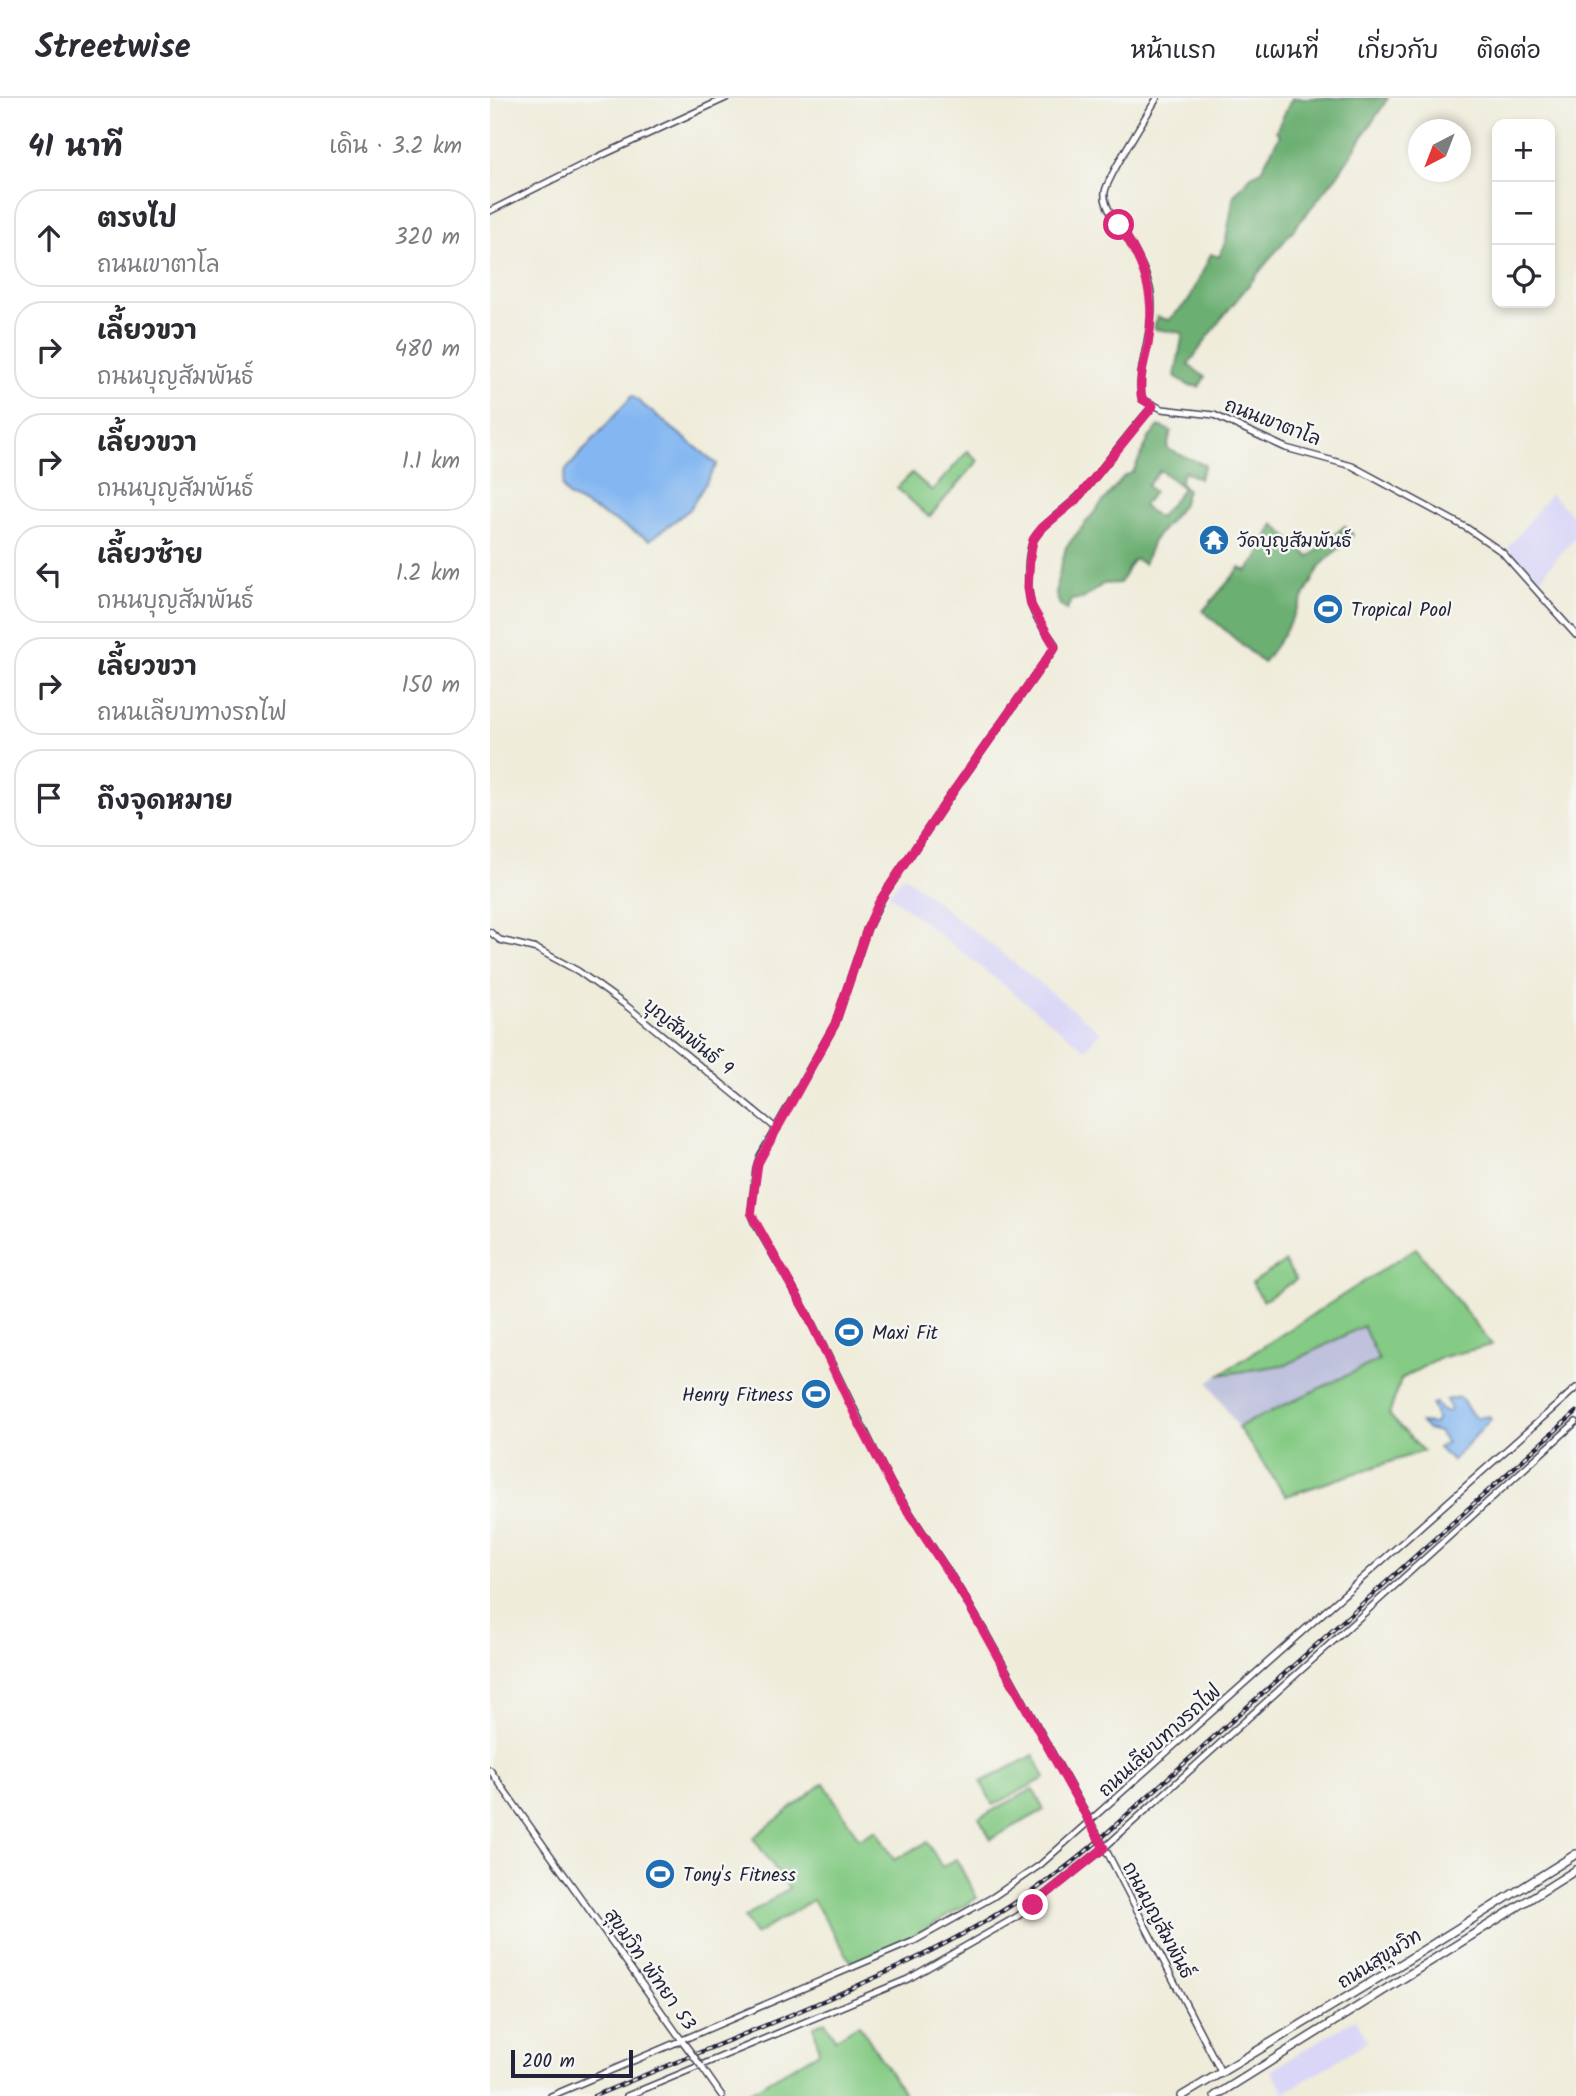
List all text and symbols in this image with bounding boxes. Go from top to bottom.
text: Streetwise [35,22,191,75]
text: หน้าแรก [1131,32,1216,71]
text: แผนที่ [1254,32,1319,71]
text: เกี่ยวกับ [1357,32,1439,71]
text: ติดต่อ [1477,32,1541,71]
north arrow [1408,119,1471,182]
map controls [1492,119,1555,308]
button: + [1492,119,1555,182]
text: 41 นาที [28,124,123,172]
text: เดิน · 3.2 km [329,129,462,165]
button: − [1492,182,1555,245]
text: ตรงไป [97,199,177,241]
route start [1103,209,1134,240]
icon: ahead [30,219,68,257]
text: 320 m [394,220,460,256]
button: locate [1492,245,1555,308]
text: ถนนเขาตาโล [97,248,219,284]
text: เลี้ยวขวา [97,311,197,353]
icon: right [30,331,68,369]
text: 480 m [394,332,460,368]
text: ถนนบุญสัมพันธ์ [97,360,254,396]
street label: ถนนเขาตาโล [1220,391,1325,455]
text: เลี้ยวขวา [97,423,197,465]
icon: right [30,443,68,481]
text: 1.1 km [402,444,460,480]
text: ถนนบุญสัมพันธ์ [97,472,254,508]
temple icon: วัดบุญสัมพันธ์ [1197,523,1231,557]
place label: วัดบุญสัมพันธ์ [1237,527,1352,557]
text: เลี้ยวซ้าย [97,535,203,577]
icon: left [30,555,68,593]
text: 1.2 km [396,556,460,592]
text: ถนนบุญสัมพันธ์ [97,584,254,620]
sports icon: Tropical Pool [1311,592,1345,626]
place label: Tropical Pool [1351,596,1452,626]
text: เลี้ยวขวา [97,647,197,689]
icon: right [30,667,68,705]
text: 150 m [401,668,460,704]
text: ถนนเลียบทางรถไฟ [97,696,287,732]
icon: arrive [30,779,68,817]
text: ถึงจุดหมาย [97,781,233,823]
street label: บุญสัมพันธ์ 9 [636,992,740,1084]
sports icon: Maxi Fit [832,1315,866,1349]
place label: Maxi Fit [872,1319,939,1349]
sports icon: Henry Fitness [799,1377,833,1411]
place label: Henry Fitness [682,1381,793,1411]
street label: ถนนเลียบทางรถไฟ [1092,1678,1229,1805]
sports icon: Tony's Fitness [643,1857,677,1891]
street label: ถนนบุญสัมพันธ์ [1114,1857,1201,1985]
place label: Tony's Fitness [683,1861,796,1891]
route end [1017,1889,1048,1920]
street label: สุขุมวิท พัทยา 53 [596,1903,703,2038]
street label: ถนนสุขุมวิท [1332,1922,1428,1998]
scale bar [511,2047,634,2079]
text: 200 m [522,2047,575,2077]

